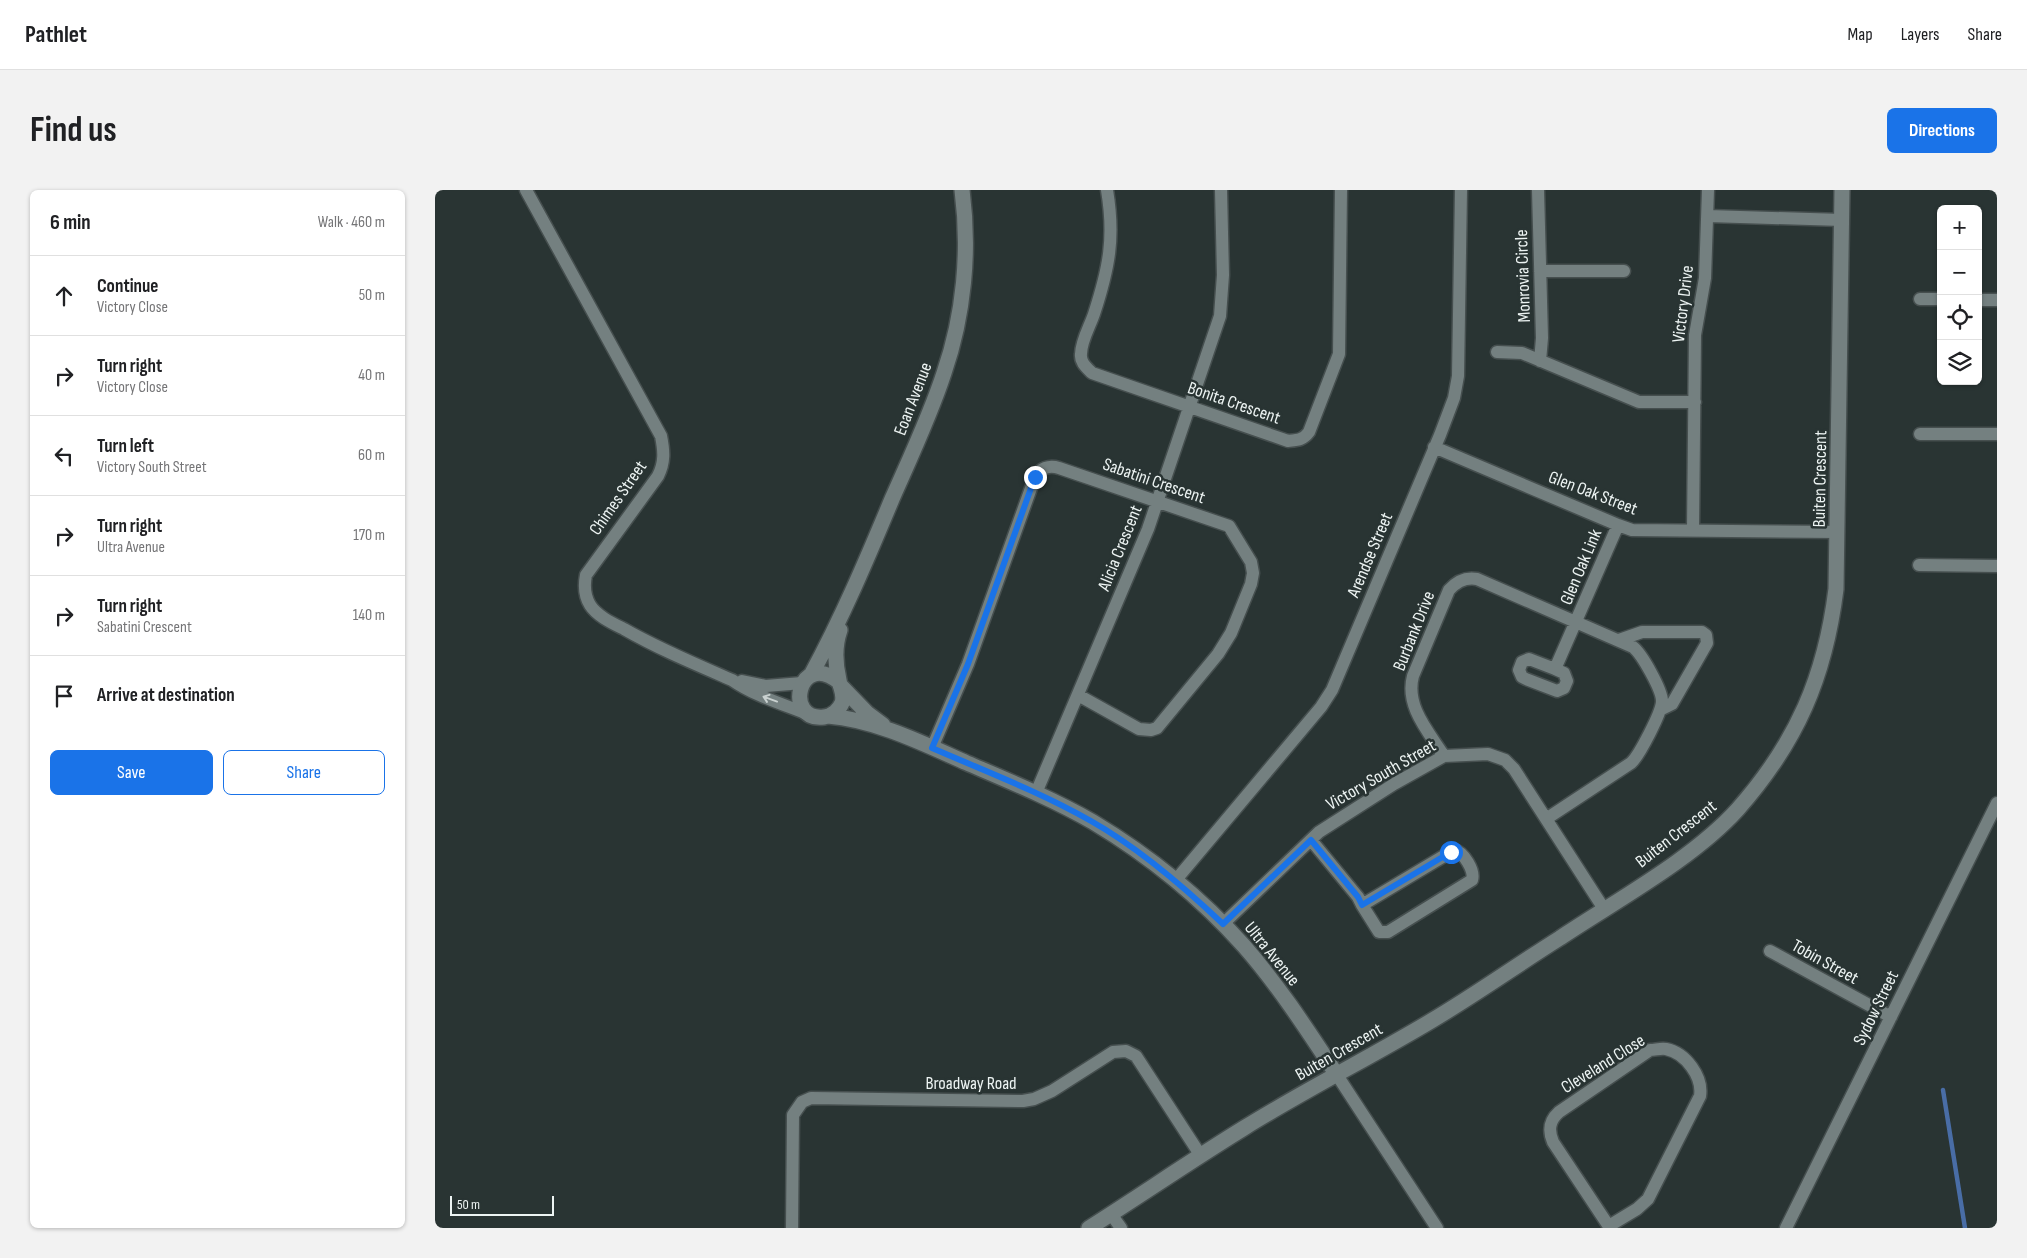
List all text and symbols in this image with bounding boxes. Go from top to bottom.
text: Pathlet [25,20,87,49]
text: Map [1848,24,1873,45]
text: Layers [1901,24,1940,45]
text: Share [1968,24,2002,45]
button: Directions [1887,108,1997,153]
text: Find us [30,109,117,152]
map controls [1937,205,1982,385]
button: + [1937,205,1982,250]
text: 6 min [50,210,91,235]
text: Walk · 460 m [318,213,385,232]
street label: Monrovia Circle [1511,229,1535,323]
button: − [1937,250,1982,295]
street label: Victory Drive [1668,264,1698,344]
text: Continue [97,275,158,298]
icon: ahead [50,282,78,310]
text: 50 m [359,286,385,305]
button: locate [1937,295,1982,340]
text: Victory Close [97,298,168,317]
button: layers [1937,340,1982,385]
text: Turn right [97,355,162,378]
street label: Eoan Avenue [890,360,936,438]
icon: right [50,362,78,390]
text: 40 m [358,366,385,385]
street label: Bonita Crescent [1185,377,1284,429]
text: Victory Close [97,378,168,397]
street label: Buiten Crescent [1809,430,1831,528]
text: Turn left [97,435,154,458]
icon: left [50,442,78,470]
text: 60 m [358,446,385,465]
street label: Sabatini Crescent [1100,454,1208,508]
street label: Chimes Street [585,456,652,539]
text: Victory South Street [97,458,207,477]
route end [1024,466,1047,489]
street label: Glen Oak Street [1546,466,1641,520]
street label: Alicia Crescent [1093,502,1147,595]
street label: Arendse Street [1342,509,1397,601]
text: Turn right [97,515,162,538]
icon: right [50,522,78,550]
text: 170 m [353,526,385,545]
street label: Glen Oak Link [1556,526,1606,608]
text: Ultra Avenue [97,538,165,557]
street label: Burbank Drive [1389,588,1439,674]
text: Turn right [97,595,162,618]
icon: right [50,602,78,630]
text: 140 m [353,606,385,625]
text: Sabatini Crescent [97,618,192,637]
icon: arrive [50,682,78,710]
text: Arrive at destination [97,684,235,707]
one-way arrow [763,694,778,703]
street label: Victory South Street [1322,735,1440,815]
button: Save [50,750,213,795]
button: Share [223,750,385,795]
street label: Buiten Crescent [1631,796,1721,872]
route start [1440,841,1463,864]
street label: Ultra Avenue [1240,918,1304,990]
street label: Tobin Street [1788,935,1862,989]
street label: Sydow Street [1849,967,1903,1049]
street label: Buiten Crescent [1292,1018,1387,1085]
street label: Cleveland Close [1557,1030,1649,1098]
street label: Broadway Road [925,1073,1017,1094]
scale bar [450,1193,554,1216]
text: 50 m [457,1196,480,1213]

